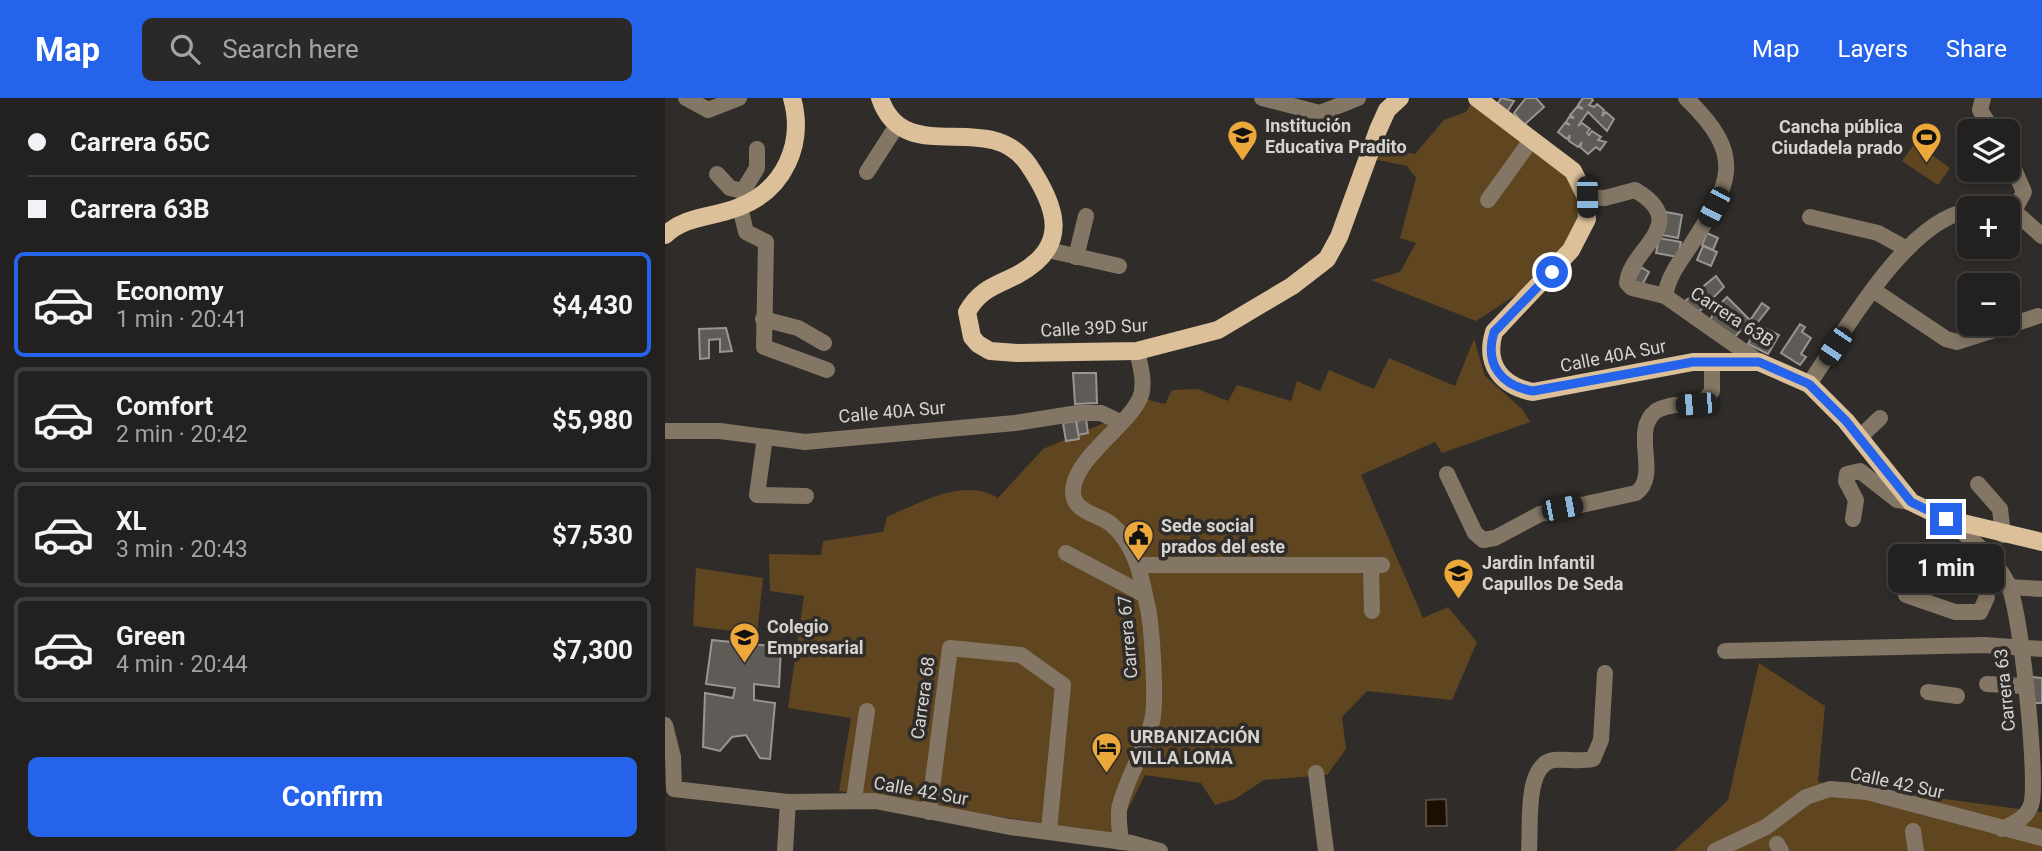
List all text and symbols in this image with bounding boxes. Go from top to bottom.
search box [142,18,632,81]
text: Map [35,30,100,69]
icon: search [166,30,204,68]
text: Search here [222,34,359,64]
text: Map [1752,35,1800,63]
text: Layers [1838,35,1908,63]
text: Share [1946,35,2007,63]
place label: Institución Educativa Pradito [1265,115,1407,157]
place label: Cancha pública Ciudadela prado [1772,116,1903,158]
school or university icon: Institución Educativa Pradito [1225,119,1259,163]
map controls [1957,119,2020,336]
button: layers [1957,119,2020,182]
sports icon: Cancha pública Ciudadela prado [1909,120,1943,164]
text: Carrera 65C [70,127,210,157]
car [1577,176,1598,218]
car [1695,184,1734,230]
text: Carrera 63B [70,194,210,224]
button: + [1957,196,2020,259]
route start [1536,256,1568,288]
icon: car [32,273,95,336]
button: − [1957,273,2020,336]
text: Economy [116,276,223,306]
street label: Carrera 63B [1687,282,1778,351]
text: $4,430 [552,290,633,320]
text: 1 min · 20:41 [116,306,248,333]
street label: Calle 39D Sur [1040,314,1148,341]
car [1815,323,1856,369]
street label: Calle 40A Sur [1558,335,1668,376]
icon: car [32,388,95,451]
text: Comfort [116,391,213,421]
car [1675,392,1718,416]
street label: Calle 40A Sur [838,396,946,427]
text: $5,980 [552,405,633,435]
text: 2 min · 20:42 [116,421,248,448]
car [1540,494,1585,522]
icon: car [32,503,95,566]
route end [1930,503,1962,535]
text: XL [116,506,147,536]
place label: Sede social prados del este [1161,515,1285,557]
public building icon: Sede social prados del este [1121,519,1155,563]
text: $7,530 [552,520,633,550]
text: 3 min · 20:43 [116,536,248,563]
callout: 1 min [1888,544,2004,592]
place label: Jardin Infantil Capullos De Seda [1482,552,1624,594]
text: 1 min [1917,555,1975,582]
school or university icon: Jardin Infantil Capullos De Seda [1442,556,1476,600]
street label: Carrera 67 [1113,595,1142,679]
place label: Colegio Empresarial [767,616,864,658]
icon: car [32,618,95,681]
school or university icon: Colegio Empresarial [727,620,761,664]
text: Green [116,621,186,651]
text: $7,300 [552,635,633,665]
street label: Carrera 63 [1990,648,2019,733]
text: 4 min · 20:44 [116,651,248,678]
street label: Carrera 68 [906,655,939,741]
place label: URBANIZACIÓN VILLA LOMA [1130,726,1260,768]
hotel icon: URBANIZACIÓN VILLA LOMA [1090,730,1124,774]
button: Confirm [28,757,637,837]
street label: Calle 42 Sur [1848,762,1946,803]
street label: Calle 42 Sur [872,772,970,809]

